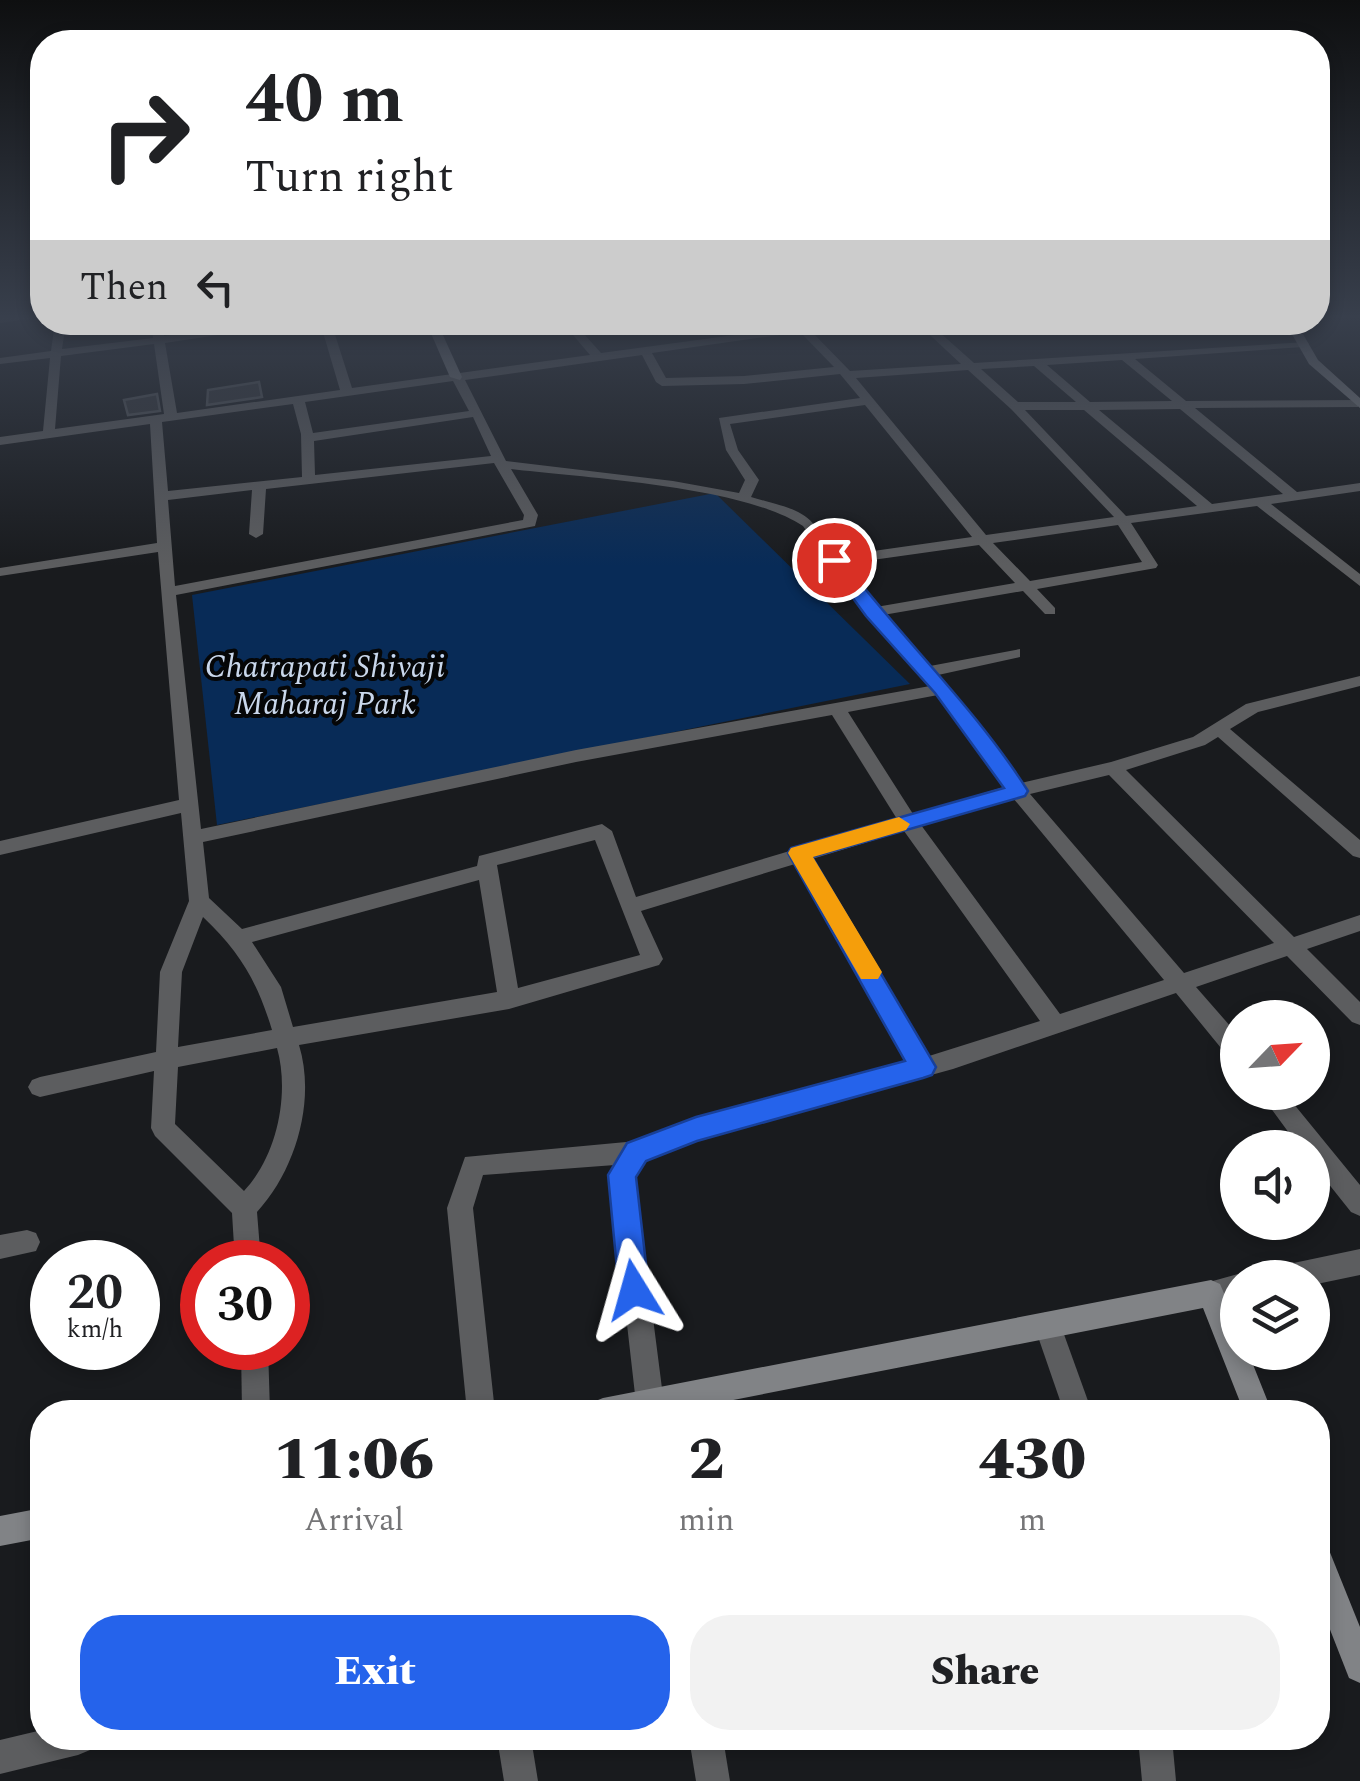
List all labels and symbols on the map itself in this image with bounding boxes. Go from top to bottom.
pin [792,518,877,603]
park label: Chatrapati Shivaji Maharaj Park [205,643,445,729]
north arrow [1220,1000,1330,1110]
position arrow [582,1238,686,1342]
speed limit sign: 30 [180,1240,310,1370]

